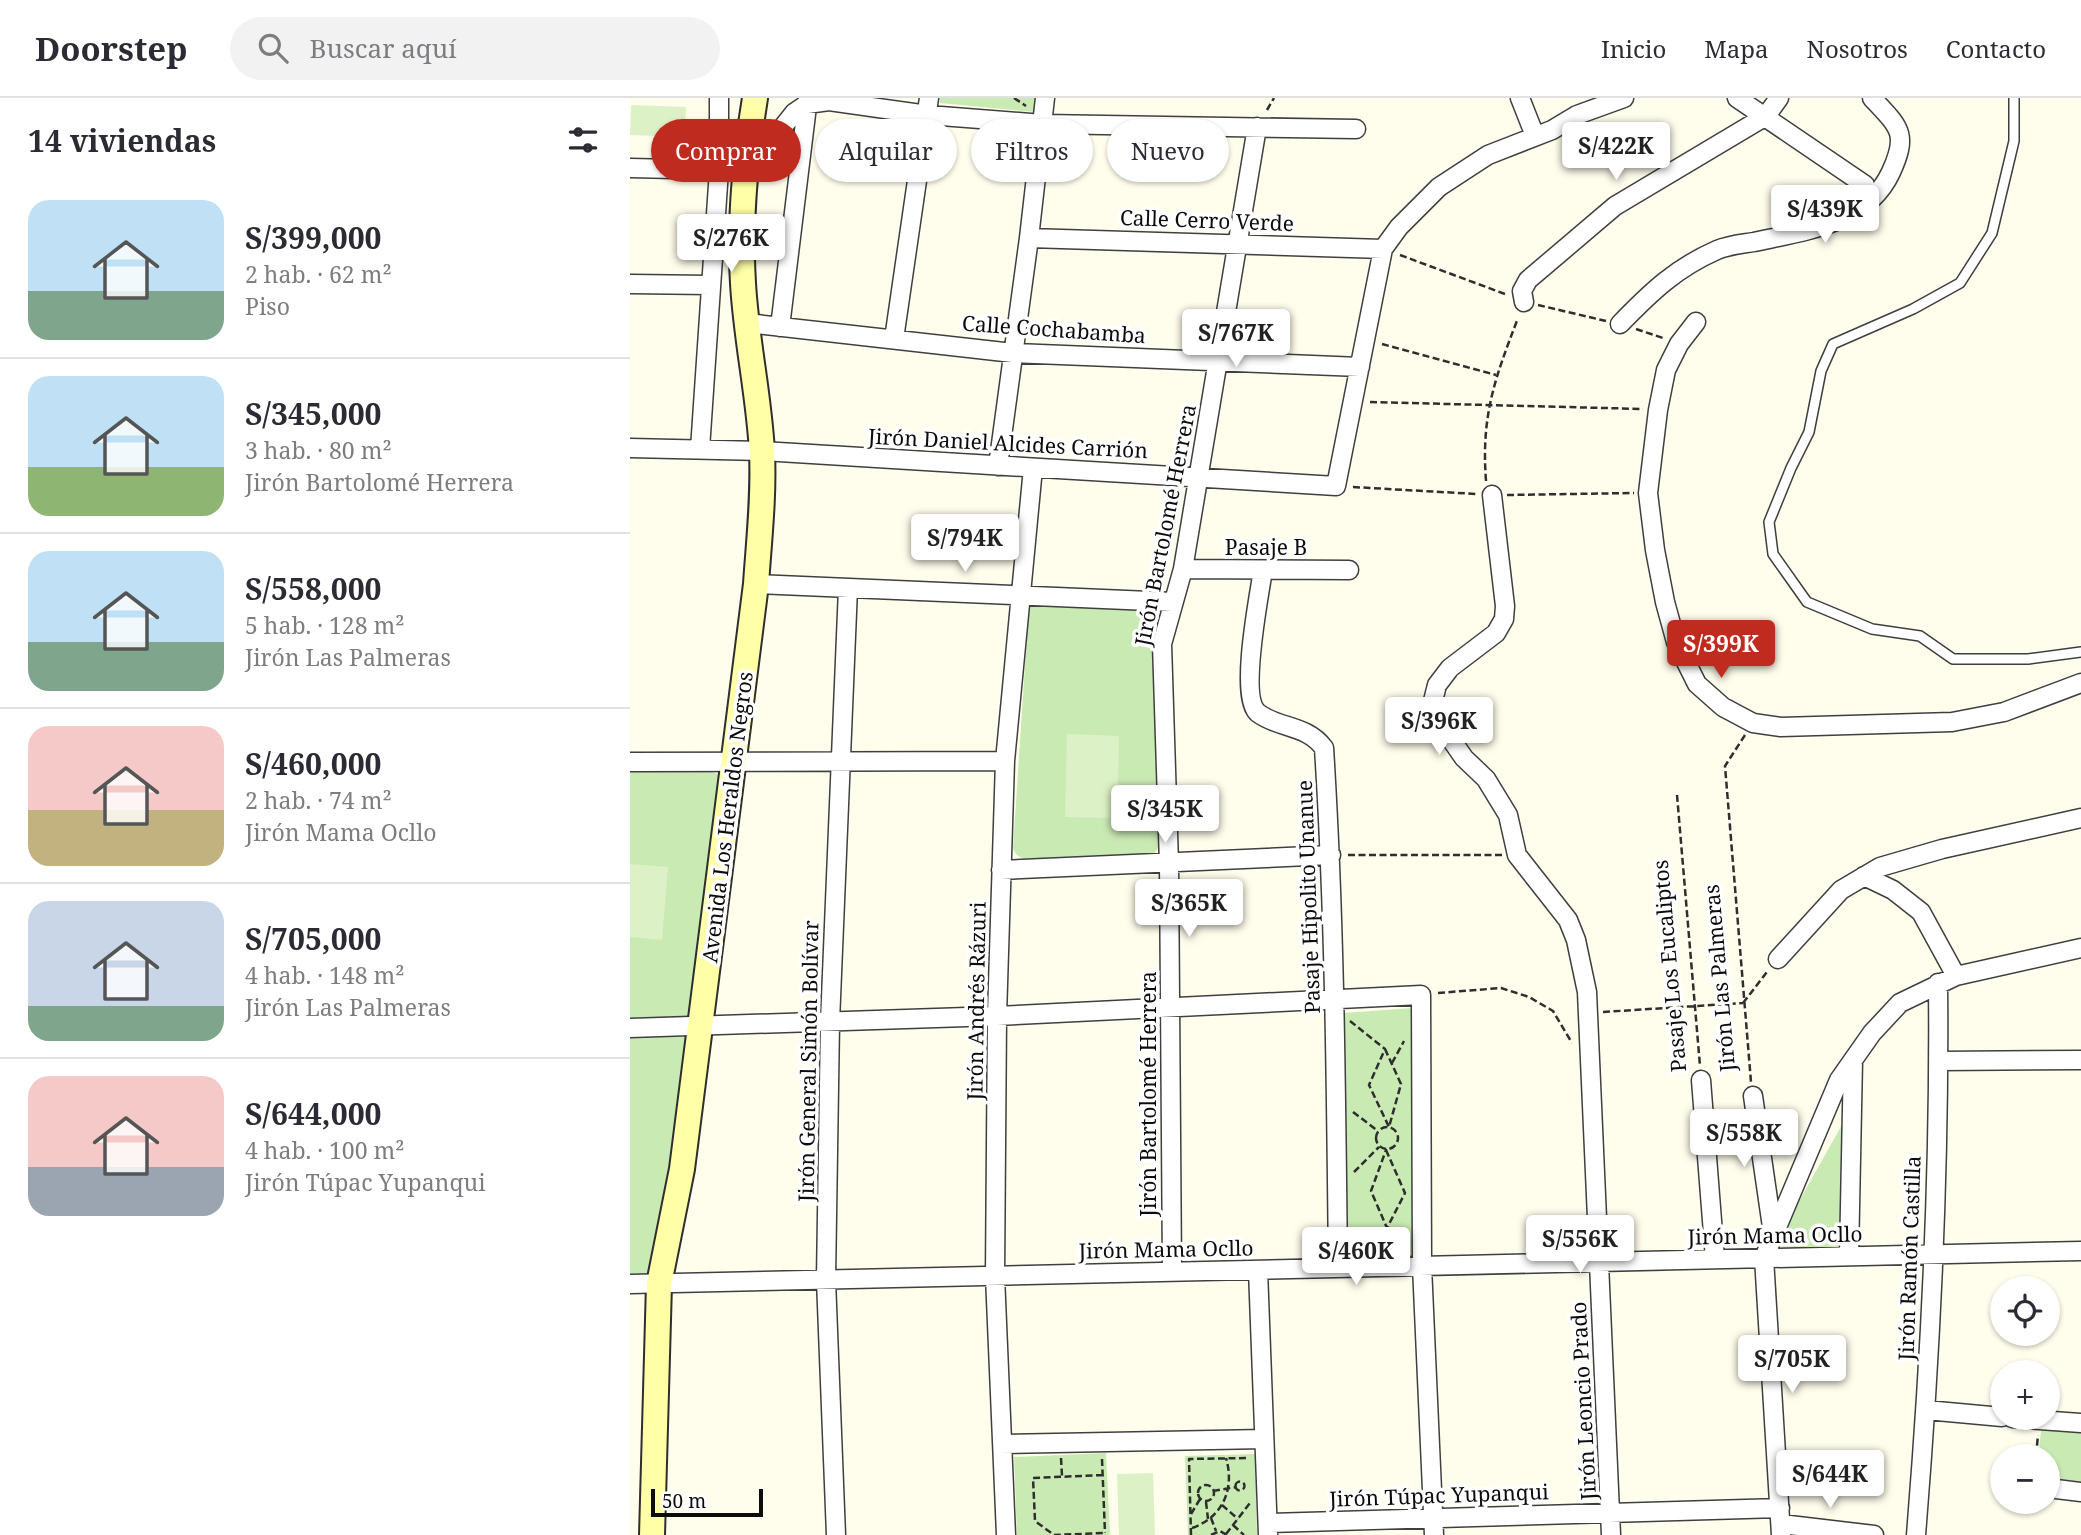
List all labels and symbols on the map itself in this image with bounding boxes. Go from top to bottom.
pin: S/422K [1559,122,1673,182]
pin: S/439K [1768,186,1882,245]
street label: Calle Cerro Verde [1120,203,1294,237]
pin: S/276K [674,214,788,274]
street label: Calle Cochabamba [961,309,1147,349]
pin: S/767K [1179,310,1293,369]
street label: Jirón Bartolomé Herrera [1128,402,1202,649]
street label: Jirón Daniel Alcides Carrión [866,422,1149,464]
pin: S/794K [908,514,1022,574]
street label: Pasaje B [1225,533,1307,561]
pin: S/399K [1664,620,1778,680]
street label: Avenida Los Heraldos Negros [695,670,759,964]
pin: S/396K [1382,698,1496,757]
street label: Pasaje Hipolito Unanue [1290,780,1326,1014]
pin: S/345K [1108,786,1222,845]
street label: Pasaje Los Eucaliptos [1646,859,1692,1073]
pin: S/365K [1132,880,1246,939]
street label: Jirón Las Palmeras [1697,883,1741,1074]
street label: Jirón Andrés Rázuri [960,901,992,1102]
street label: Jirón General Simón Bolívar [792,920,824,1203]
street label: Jirón Bartolomé Herrera [1134,971,1162,1218]
pin: S/558K [1687,1110,1801,1169]
street label: Jirón Ramón Castilla [1891,1155,1927,1362]
pin: S/556K [1523,1216,1637,1275]
street label: Jirón Mama Ocllo [1686,1219,1863,1251]
pin: S/460K [1299,1228,1413,1287]
street label: Jirón Mama Ocllo [1077,1233,1254,1265]
street label: Jirón Leoncio Prado [1564,1301,1602,1502]
pin: S/705K [1735,1336,1849,1395]
pin: S/644K [1773,1450,1887,1510]
street label: Jirón Túpac Yupanqui [1328,1477,1550,1513]
scale bar [651,1486,763,1518]

